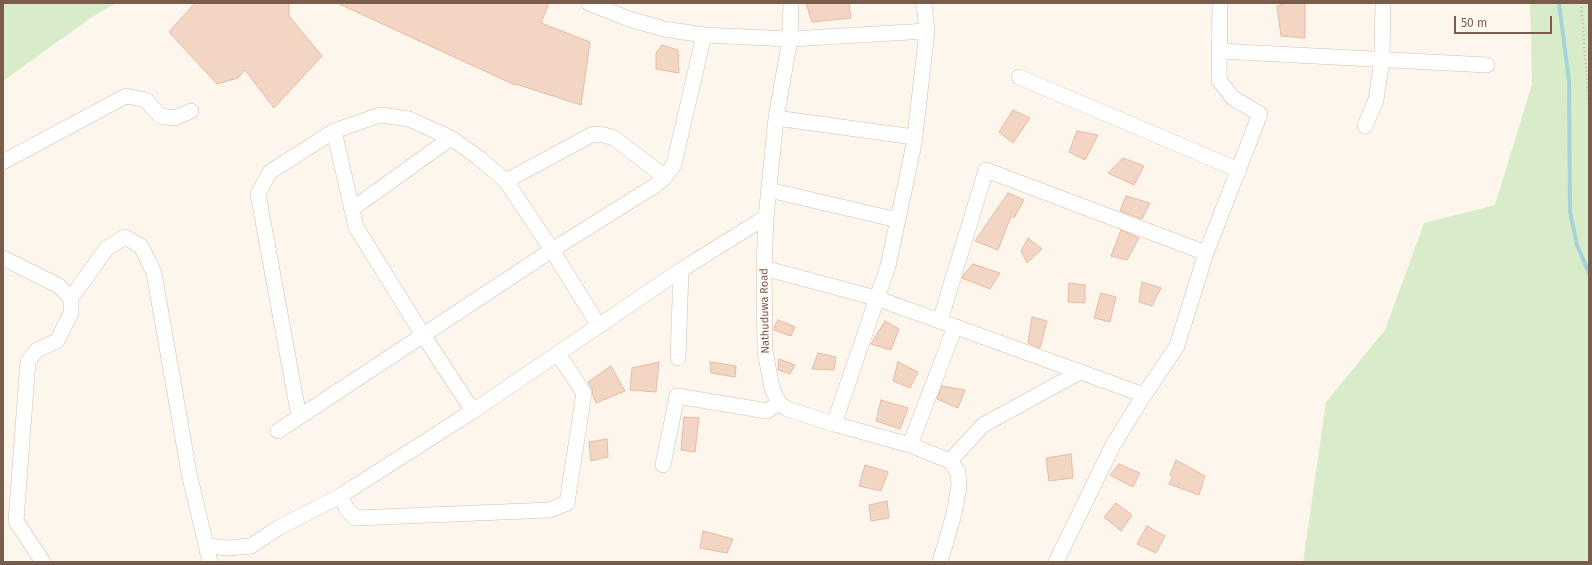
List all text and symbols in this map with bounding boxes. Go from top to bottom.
scale bar [1456,8,1554,34]
text: 50 m [1461,16,1487,30]
street label: Nathuduwa Road [758,268,772,354]

